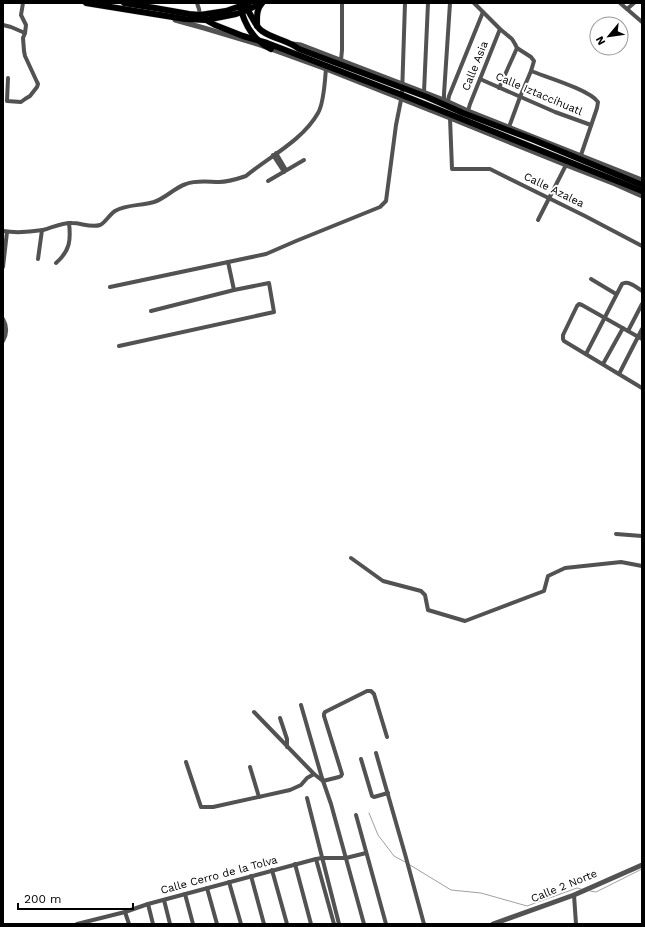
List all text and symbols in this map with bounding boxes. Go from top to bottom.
north arrow [589,16,629,56]
text: N [593,34,608,47]
street label: Calle Asia [459,39,491,93]
street label: Calle Iztaccíhuatl [494,70,585,118]
street label: Calle Azalea [522,170,586,210]
street label: Calle Cerro de la Tolva [159,853,279,897]
street label: Calle 2 Norte [529,867,599,905]
scale bar [18,885,133,911]
text: 200 m [24,892,61,906]

